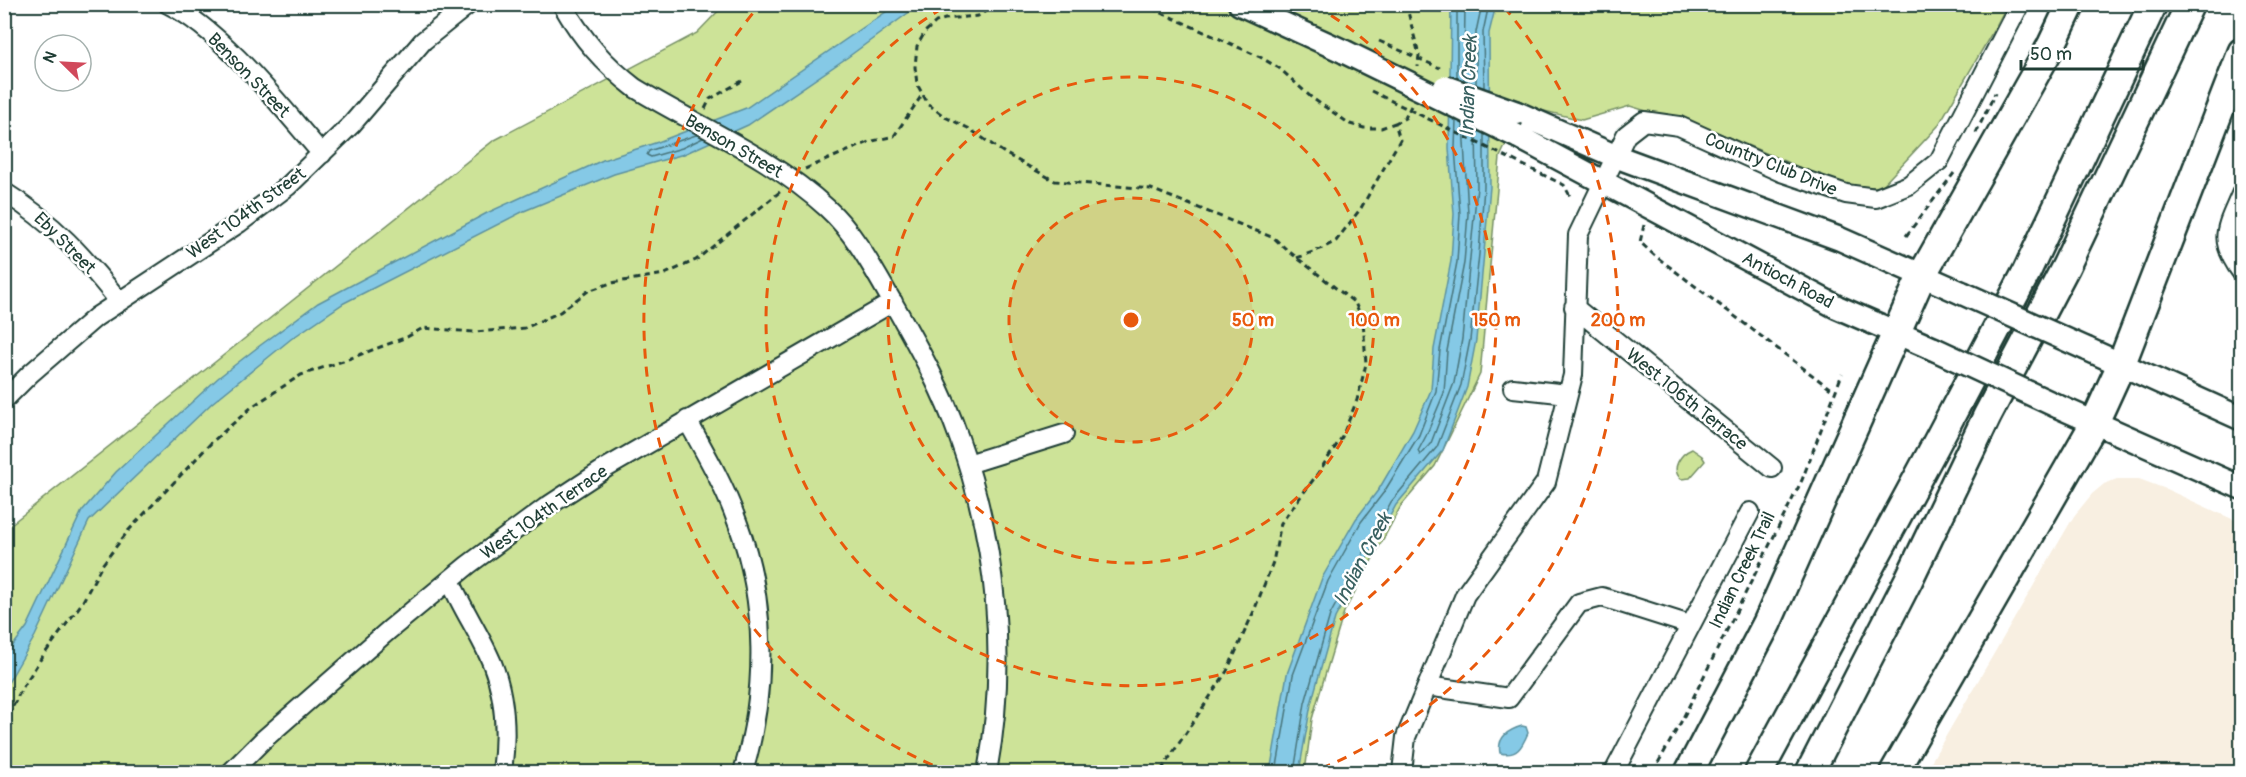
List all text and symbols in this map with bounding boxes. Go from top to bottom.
street label: Benson Street [203,28,295,123]
north arrow [33,33,93,93]
water label: Indian Creek [1454,33,1483,137]
scale bar [2021,33,2142,71]
text: 50 m [2030,43,2072,66]
text: N [39,48,62,66]
street label: Benson Street [681,109,787,184]
street label: Country Club Drive [1701,127,1840,202]
street label: West 104th Street [182,162,311,264]
street label: Eby Street [29,207,101,280]
street label: Antioch Road [1738,247,1838,314]
text: 50 m [1232,309,1274,332]
text: 100 m [1348,309,1400,332]
text: 150 m [1472,309,1521,332]
text: 200 m [1591,309,1645,332]
centre of rings [1121,310,1141,330]
street label: West 106th Terrace [1621,343,1752,456]
street label: West 104th Terrace [476,460,612,565]
water label: Indian Creek [1328,507,1398,610]
street label: Indian Creek Trail [1704,508,1781,632]

